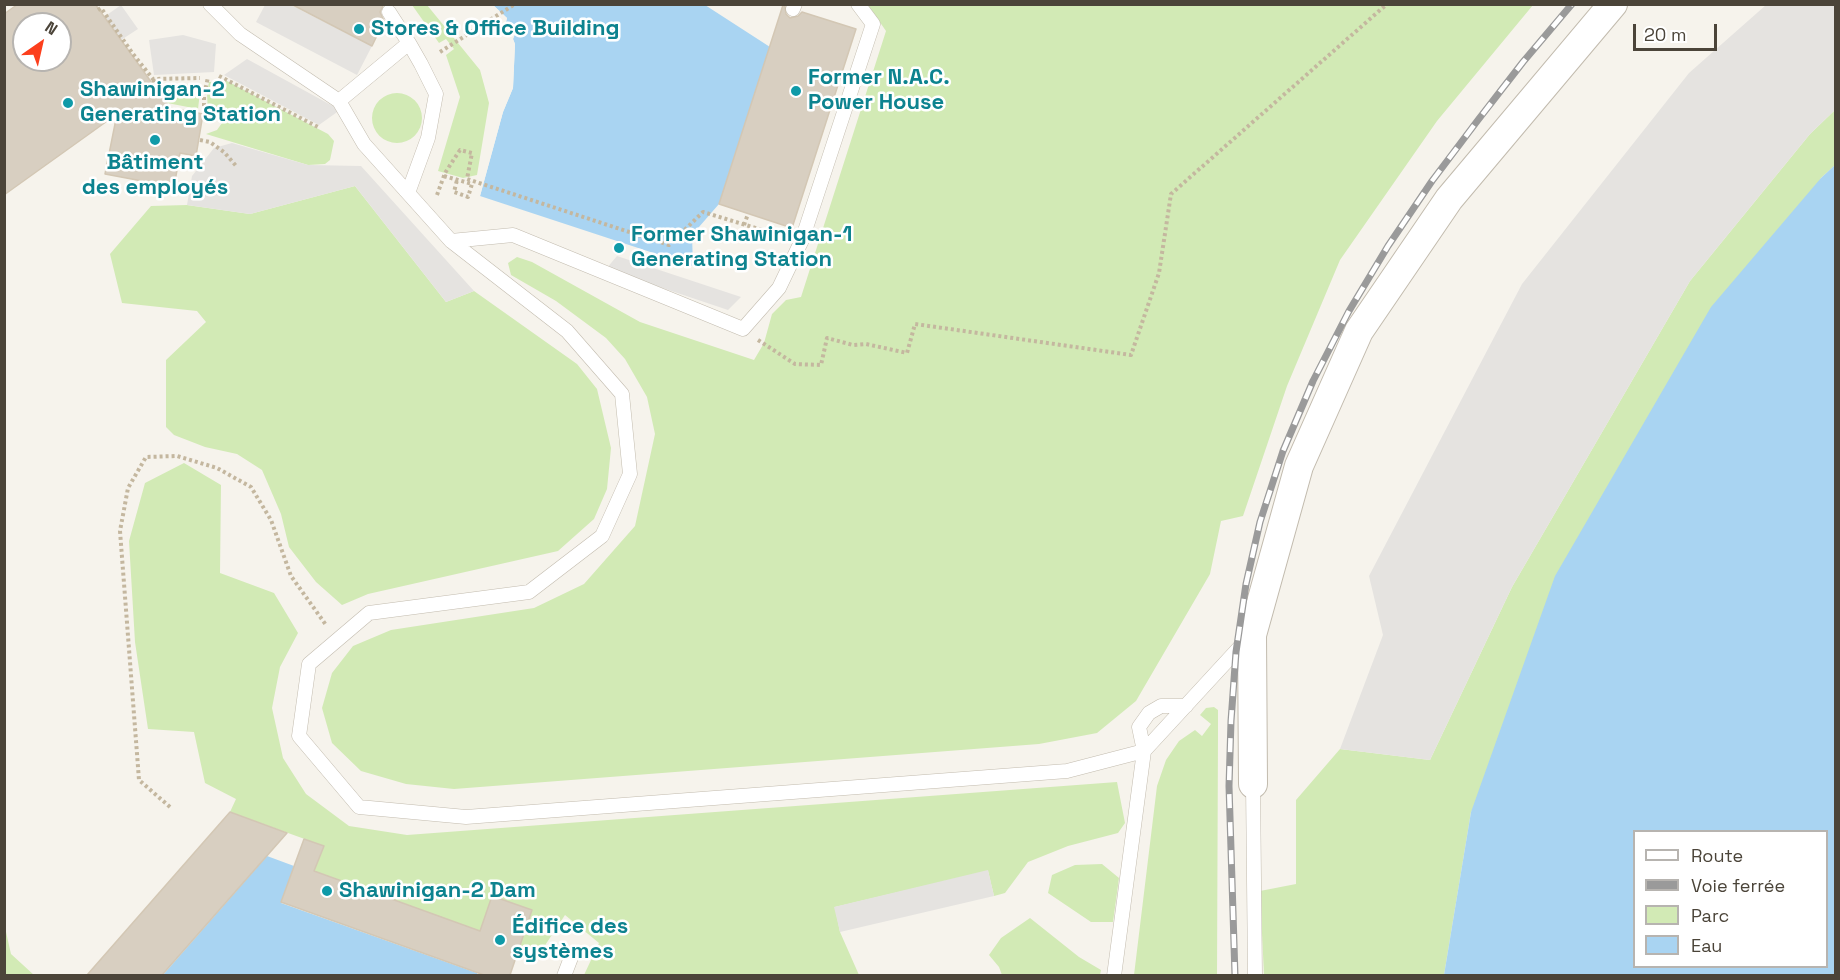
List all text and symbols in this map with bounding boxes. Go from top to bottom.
north arrow [12,12,72,72]
scale bar [1636,12,1720,50]
place label: Stores & Office Building [371,16,620,42]
text: N [41,17,62,40]
marker: Stores & Office Building [352,22,366,36]
text: 20 m [1644,23,1687,46]
place label: Former N.A.C. Power House [808,65,950,116]
place label: Shawinigan-2 Generating Station [80,77,281,128]
marker: Former N.A.C. Power House [789,84,803,98]
marker: Shawinigan-2 Generating Station [61,96,75,110]
marker: Bâtiment des employés [148,133,162,147]
place label: Bâtiment des employés [82,150,228,202]
place label: Former Shawinigan-1 Generating Station [631,222,852,274]
marker: Former Shawinigan-1 Generating Station [612,241,626,255]
legend [1633,830,1828,968]
text: Route [1691,844,1743,867]
text: Voie ferrée [1691,874,1785,897]
place label: Shawinigan-2 Dam [339,878,536,904]
marker: Shawinigan-2 Dam [320,884,334,898]
text: Parc [1691,904,1729,927]
place label: Édifice des systèmes [512,914,628,966]
marker: Édifice des systèmes [493,933,507,947]
text: Eau [1691,934,1722,957]

